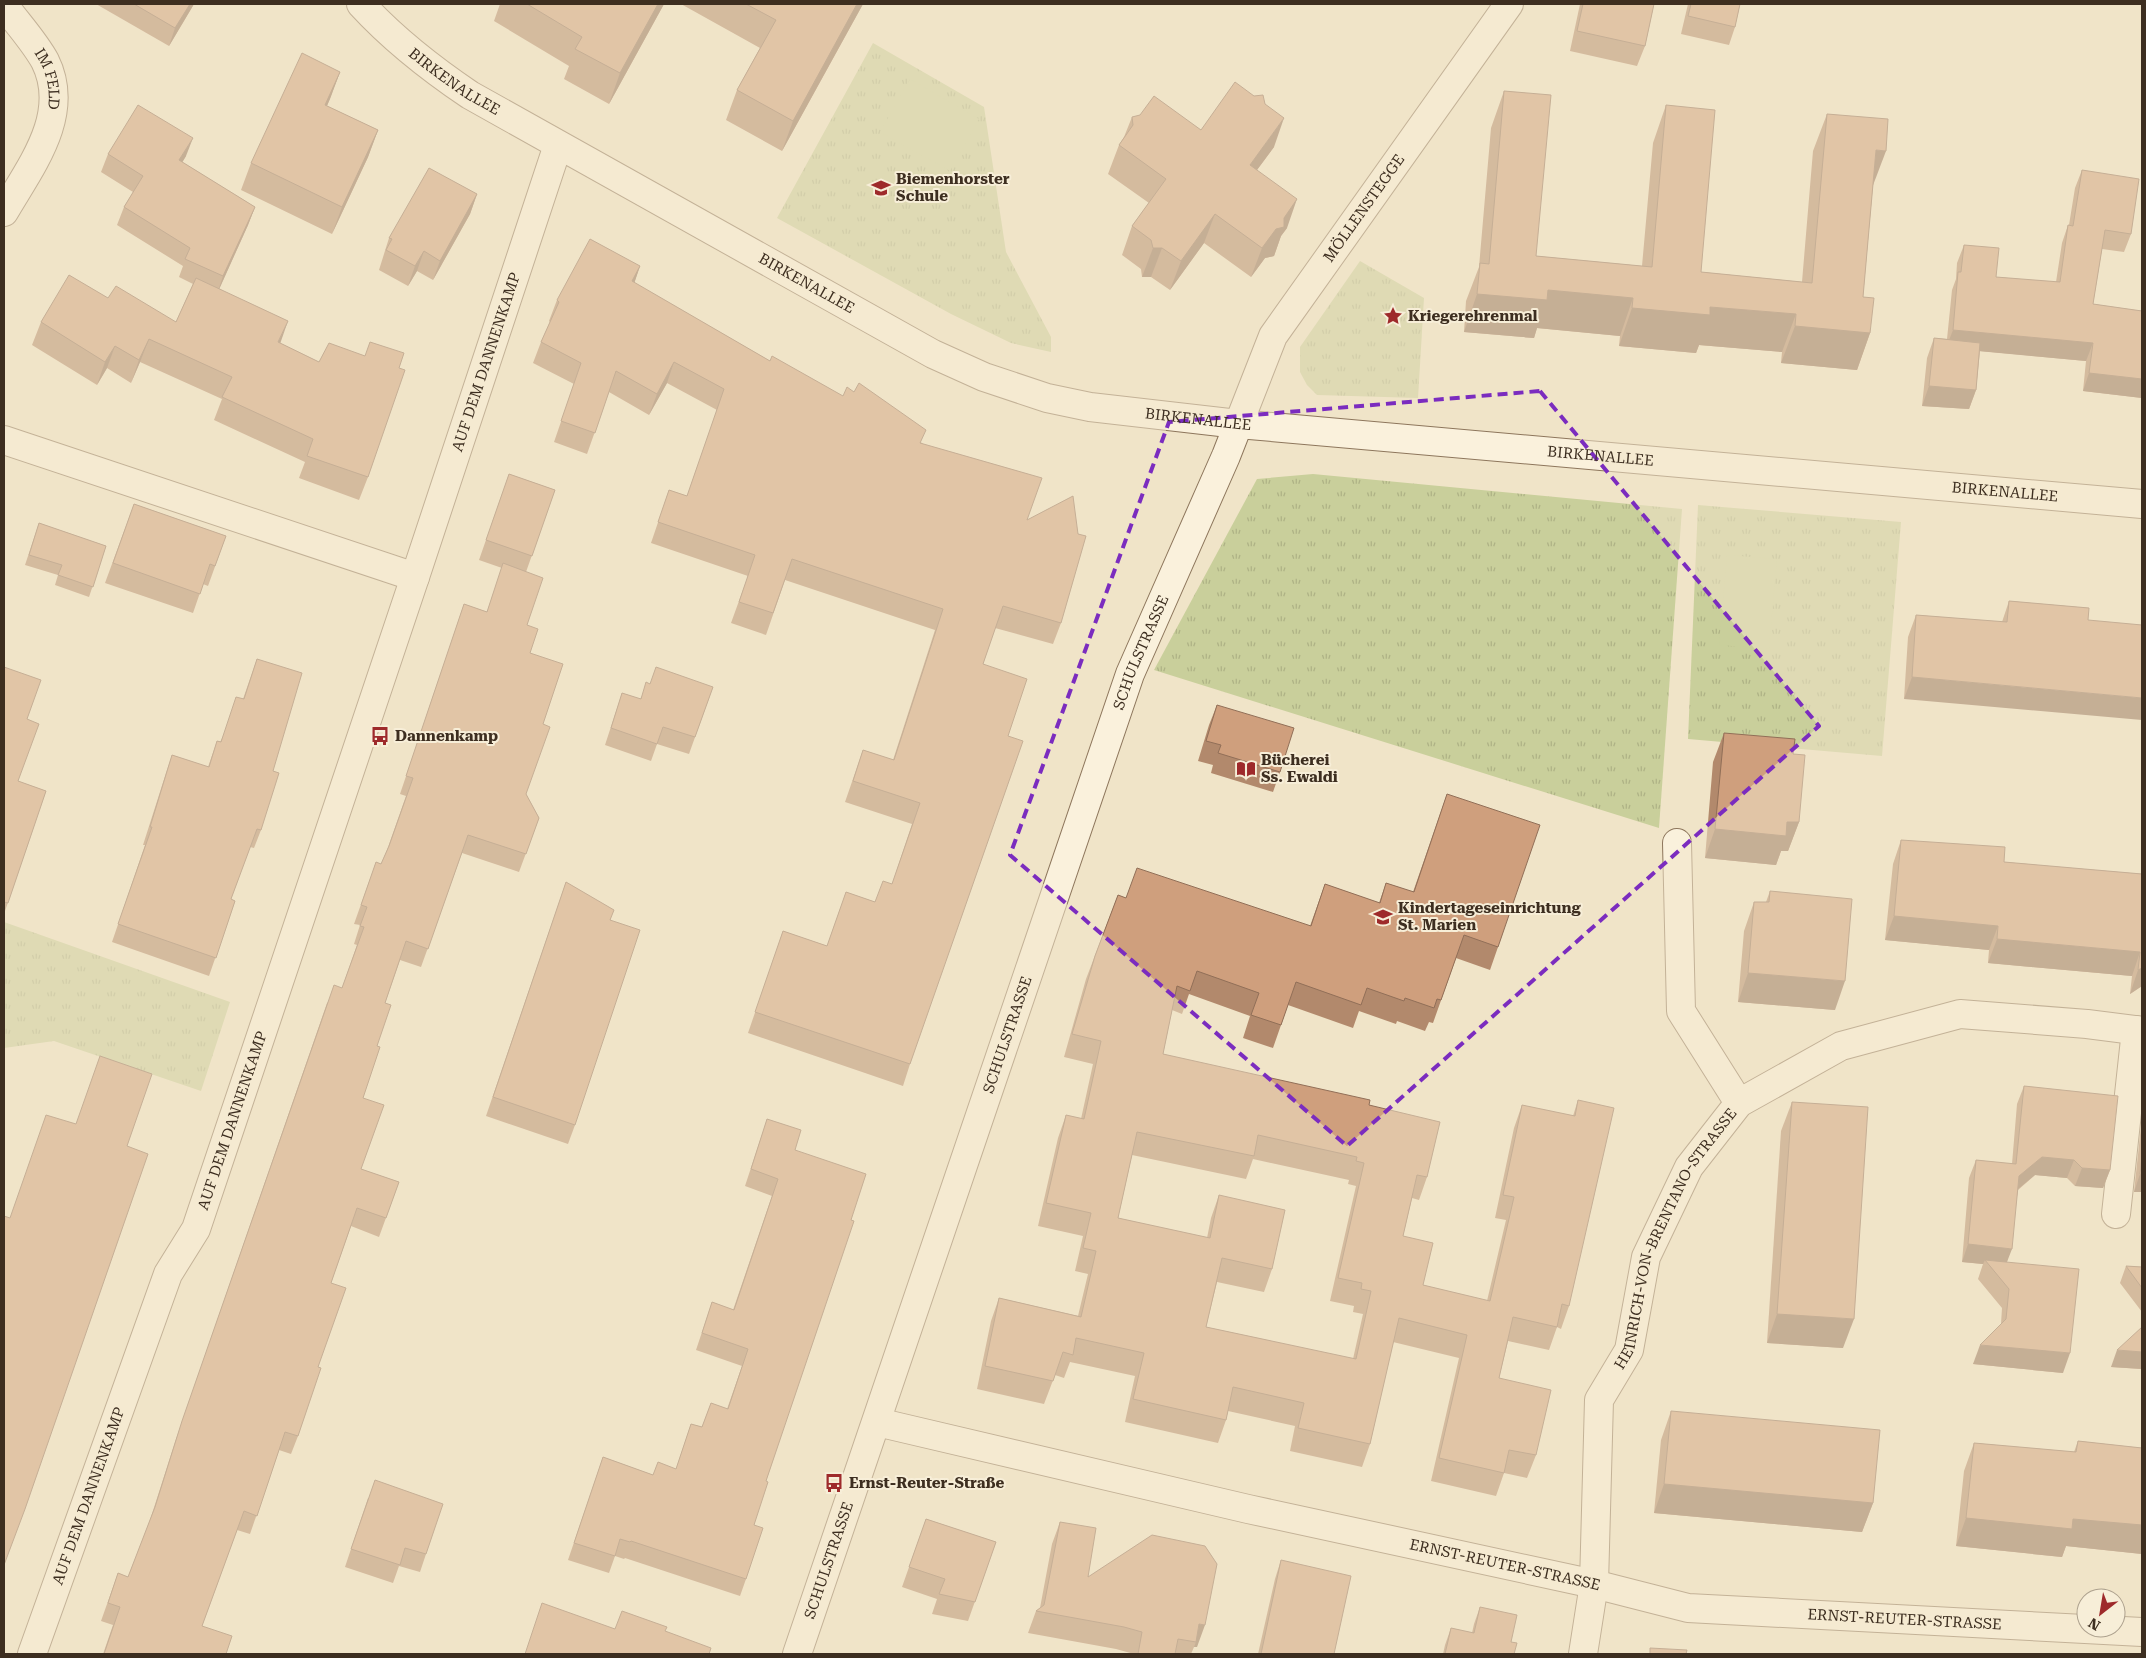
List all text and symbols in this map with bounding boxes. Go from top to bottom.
street label: BIRKENALLEE [405,44,503,119]
street label: IM FELD [31,45,63,110]
street label: MÖLLENSTEGGE [1319,151,1408,266]
place label: Biemenhorster Schule [896,170,1010,205]
school or university icon: Biemenhorster Schule [870,177,892,199]
street label: BIRKENALLEE [756,249,858,317]
street label: AUF DEM DANNENKAMP [448,270,524,454]
place icon: Kriegerehrenmal [1382,305,1404,327]
place label: Kriegerehrenmal [1408,307,1537,325]
street label: BIRKENALLEE [1144,404,1252,434]
street label: BIRKENALLEE [1546,442,1655,470]
street label: BIRKENALLEE [1951,478,2059,506]
street label: SCHULSTRASSE [1109,592,1173,712]
bus stop icon: Dannenkamp [369,725,391,747]
place label: Dannenkamp [395,727,498,745]
place label: Bücherei Ss. Ewaldi [1261,751,1338,786]
library icon: Bücherei Ss. Ewaldi [1235,758,1257,780]
place label: Kindertageseinrichtung St. Marien [1398,899,1582,934]
school or university icon: Kindertageseinrichtung St. Marien [1372,906,1394,928]
street label: SCHULSTRASSE [979,974,1036,1096]
street label: AUF DEM DANNENKAMP [194,1029,271,1212]
street label: HEINRICH-VON-BRENTANO-STRASSE [1611,1105,1740,1373]
street label: AUF DEM DANNENKAMP [49,1404,129,1587]
bus stop icon: Ernst-Reuter-Straße [823,1472,845,1494]
place label: Ernst-Reuter-Straße [849,1474,1005,1492]
street label: SCHULSTRASSE [801,1499,857,1621]
street label: ERNST-REUTER-STRASSE [1408,1535,1602,1594]
north arrow [2076,1588,2126,1638]
street label: ERNST-REUTER-STRASSE [1807,1605,2002,1634]
text: N [2085,1614,2103,1634]

